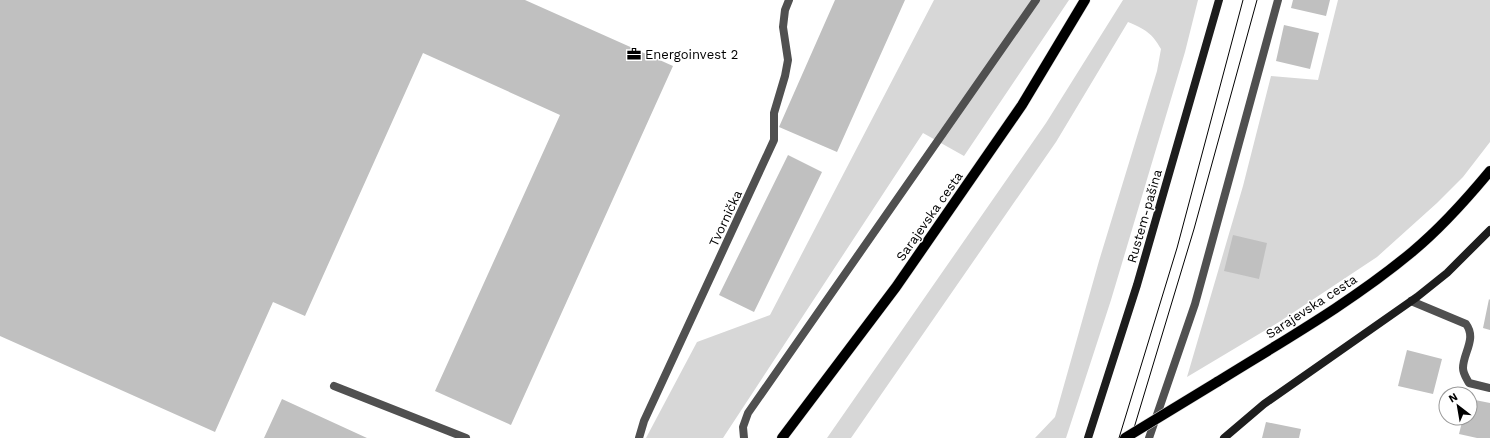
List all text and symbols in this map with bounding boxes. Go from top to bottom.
office icon: Energoinvest 2 [626,46,642,62]
place label: Energoinvest 2 [645,47,738,62]
street label: Rustem-pašina [1124,167,1165,265]
street label: Sarajevska cesta [893,168,966,264]
street label: Tvornička [706,187,745,249]
street label: Sarajevska cesta [1263,271,1360,341]
north arrow [1438,386,1478,426]
text: N [1446,390,1460,406]

